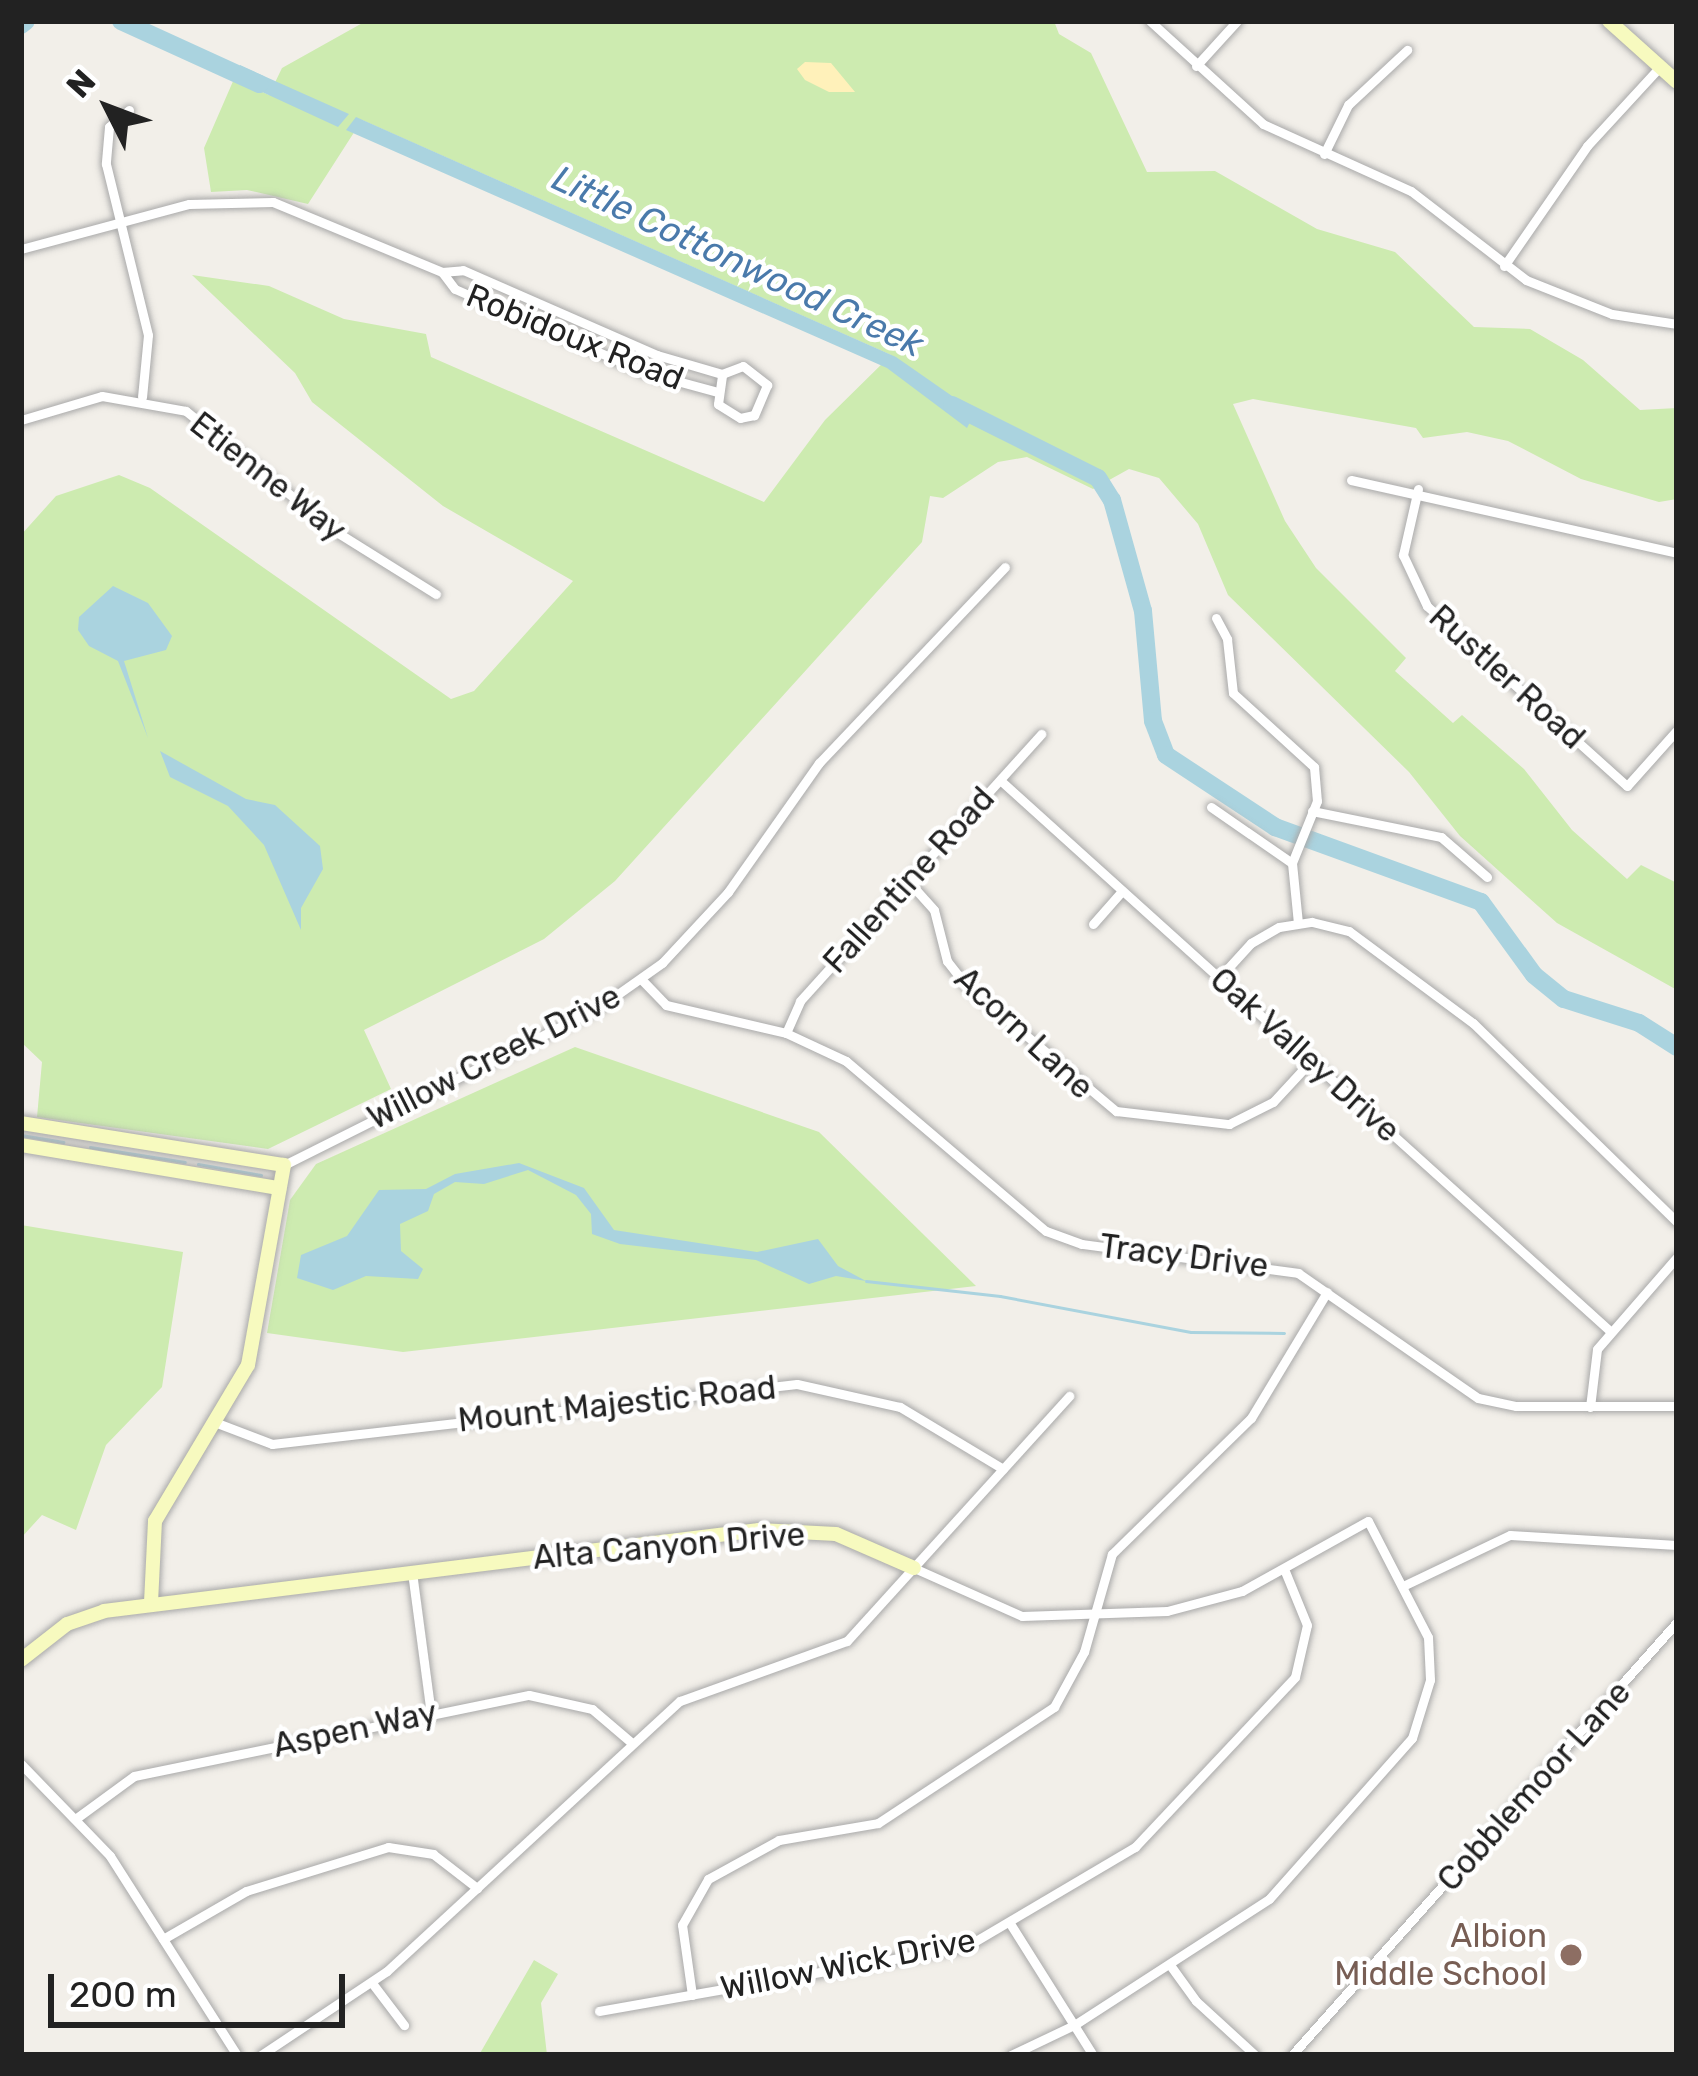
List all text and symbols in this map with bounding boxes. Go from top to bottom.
north arrow [48,48,168,168]
text: N [58,62,103,105]
water label: Little Cottonwood Creek [546,156,930,366]
street label: Robidoux Road [461,275,689,399]
street label: Etienne Way [182,404,354,550]
street label: Rustler Road [1421,597,1593,757]
street label: Fallentine Road [815,779,1003,981]
street label: Acorn Lane [947,959,1101,1107]
street label: Oak Valley Drive [1201,959,1409,1151]
street label: Willow Creek Drive [361,976,627,1138]
street label: Tracy Drive [1097,1226,1271,1286]
street label: Mount Majestic Road [456,1368,778,1440]
street label: Alta Canyon Drive [531,1514,807,1578]
street label: Cobblemoor Lane [1429,1672,1639,1900]
street label: Aspen Way [269,1692,441,1766]
place label: Albion Middle School [1334,1916,1547,1994]
street label: Willow Wick Drive [716,1920,980,2008]
marker: Albion Middle School [1558,1942,1584,1968]
scale bar [54,1950,351,2024]
text: 200 m [69,1973,177,2016]

